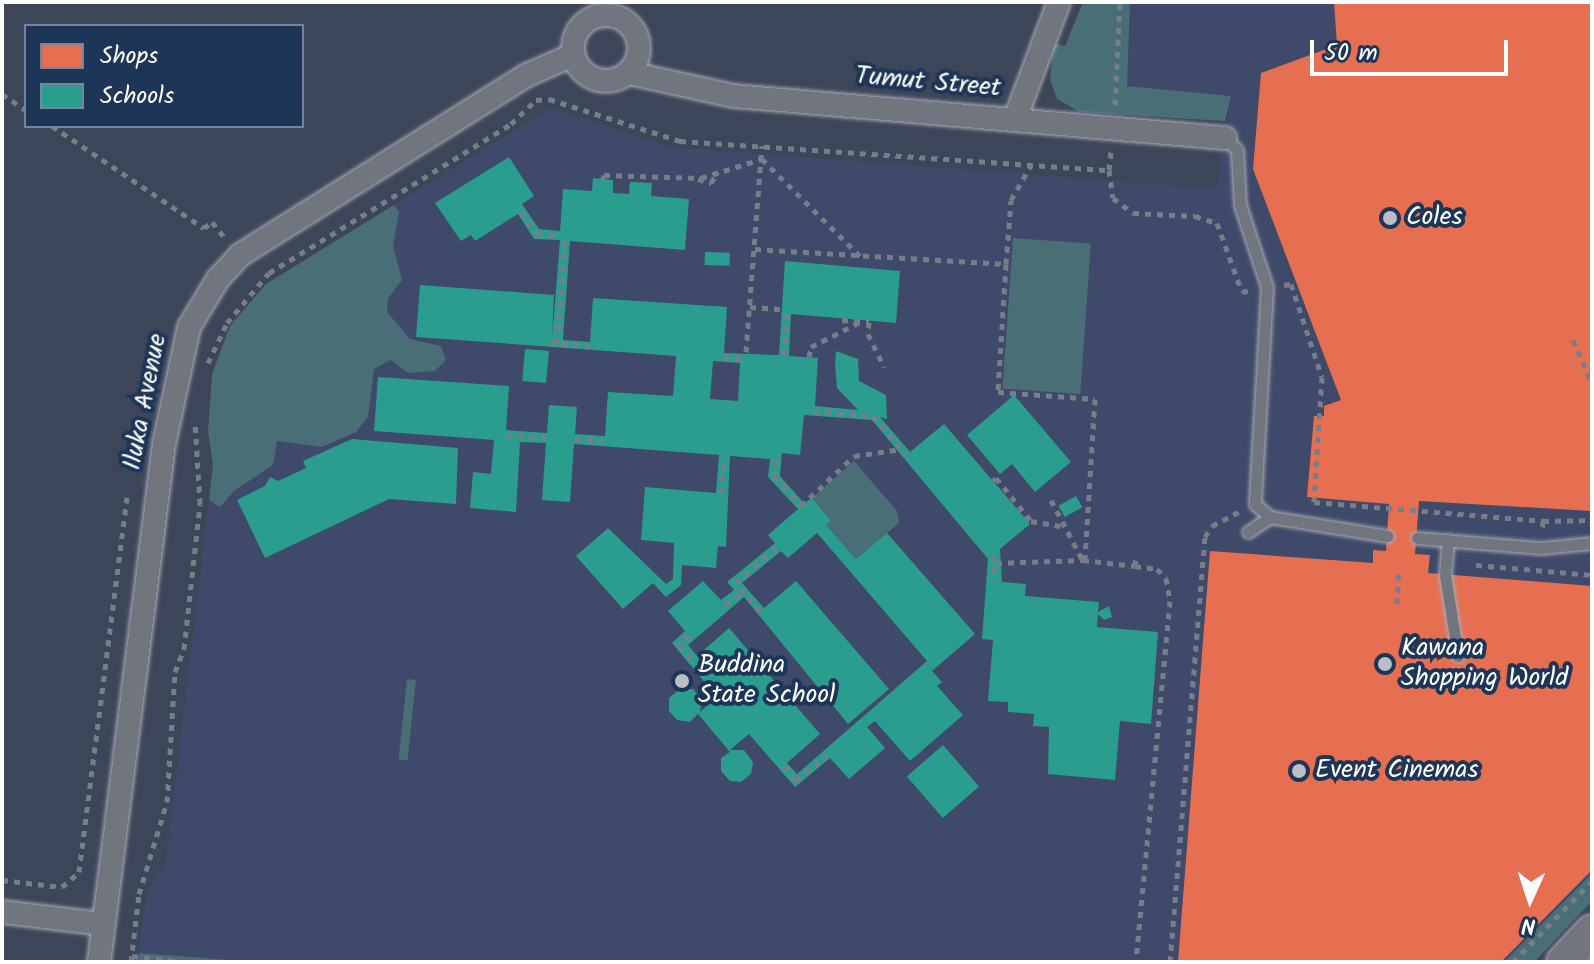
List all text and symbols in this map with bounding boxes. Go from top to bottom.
legend [24,24,304,128]
scale bar [1314,24,1512,74]
text: 50 m [1324,34,1378,73]
text: Shops [100,37,158,76]
street label: Tumut Street [854,61,1002,105]
text: Schools [100,77,174,116]
place label: Coles [1406,202,1462,234]
marker: Coles [1381,209,1399,227]
street label: Iluka Avenue [117,331,175,473]
place label: Kawana Shopping World [1401,633,1568,694]
place label: Buddina State School [698,650,835,712]
marker: Kawana Shopping World [1376,655,1394,673]
marker: Buddina State School [673,672,691,690]
place label: Event Cinemas [1315,755,1479,787]
marker: Event Cinemas [1290,762,1308,780]
north arrow [1490,860,1570,940]
text: N [1521,907,1537,942]

